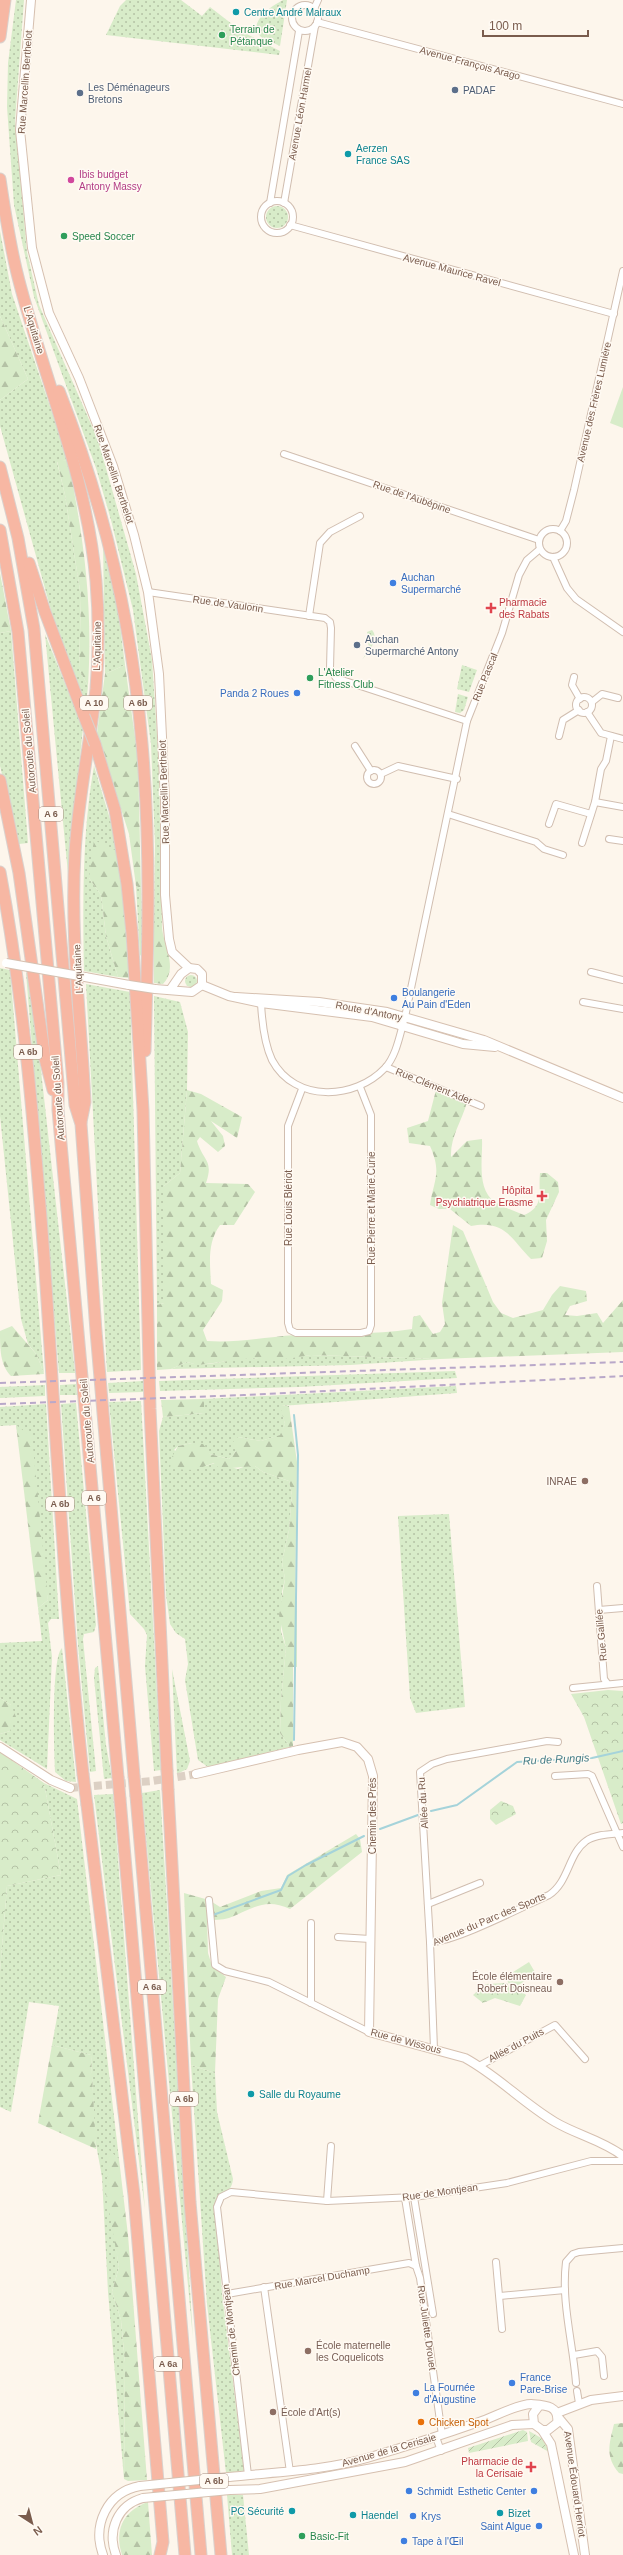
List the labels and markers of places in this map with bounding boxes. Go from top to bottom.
marker: Centre André Malraux [231,7,241,17]
place label: Centre André Malraux [244,7,341,18]
place label: Terrain de Pétanque [230,24,275,47]
marker: Terrain de Pétanque [217,30,227,40]
place label: Les Déménageurs Bretons [88,82,170,105]
marker: PADAF [450,85,460,95]
place label: PADAF [463,85,496,96]
marker: Les Déménageurs Bretons [75,88,85,98]
place label: Aerzen France SAS [356,143,410,166]
marker: Aerzen France SAS [343,149,353,159]
place label: Ibis budget Antony Massy [79,169,142,192]
marker: Ibis budget Antony Massy [66,175,76,185]
marker: Speed Soccer [59,231,69,241]
place label: Speed Soccer [72,231,135,242]
place label: Auchan Supermarché [401,572,461,595]
marker: Auchan Supermarché [388,578,398,588]
place label: Pharmacie des Rabats [499,597,550,620]
marker: Pharmacie des Rabats [486,603,496,613]
place label: Auchan Supermarché Antony [365,634,458,657]
marker: Auchan Supermarché Antony [352,640,362,650]
place label: L'Atelier Fitness Club [318,667,374,690]
marker: L'Atelier Fitness Club [305,673,315,683]
place label: Panda 2 Roues [220,688,289,699]
marker: Panda 2 Roues [292,688,302,698]
place label: Boulangerie Au Pain d'Eden [402,987,471,1010]
marker: Boulangerie Au Pain d'Eden [389,993,399,1003]
place label: Hôpital Psychiatrique Erasme [436,1185,533,1208]
marker: Hôpital Psychiatrique Erasme [536,1190,548,1202]
place label: INRAE [546,1476,577,1487]
marker: INRAE [580,1476,590,1486]
place label: École élémentaire Robert Doisneau [472,1970,552,1994]
marker: École élémentaire Robert Doisneau [555,1977,565,1987]
marker: Salle du Royaume [246,2089,256,2099]
place label: Salle du Royaume [259,2089,341,2100]
place label: École maternelle les Coquelicots [316,2339,391,2363]
marker: École maternelle les Coquelicots [303,2346,313,2356]
place label: France Pare-Brise [520,2372,568,2395]
marker: France Pare-Brise [507,2378,517,2388]
place label: La Fournée d'Augustine [424,2382,476,2405]
marker: La Fournée d'Augustine [411,2388,421,2398]
place label: École d'Art(s) [281,2406,341,2418]
marker: École d'Art(s) [268,2407,278,2417]
marker: Chicken Spot [416,2417,426,2427]
place label: Chicken Spot [429,2417,489,2428]
place label: Pharmacie de la Cerisaie [461,2456,523,2479]
marker: Pharmacie de la Cerisaie [526,2462,536,2472]
marker: Schmidt [404,2486,414,2496]
place label: Schmidt [417,2486,453,2497]
place label: Esthetic Center [458,2486,527,2497]
marker: Esthetic Center [529,2486,539,2496]
place label: PC Sécurité [231,2506,284,2517]
marker: PC Sécurité [287,2506,297,2516]
marker: Bizet [495,2508,505,2518]
place label: Bizet [508,2508,530,2519]
marker: Haendel [348,2510,358,2520]
place label: Haendel [361,2510,398,2521]
marker: Krys [408,2511,418,2521]
place label: Krys [421,2511,441,2522]
place label: Saint Algue [480,2521,531,2532]
marker: Saint Algue [534,2521,544,2531]
marker: Basic-Fit [297,2531,307,2541]
place label: Basic-Fit [310,2531,349,2542]
marker: Tape à l'Œil [399,2536,409,2546]
place label: Tape à l'Œil [412,2536,463,2547]

